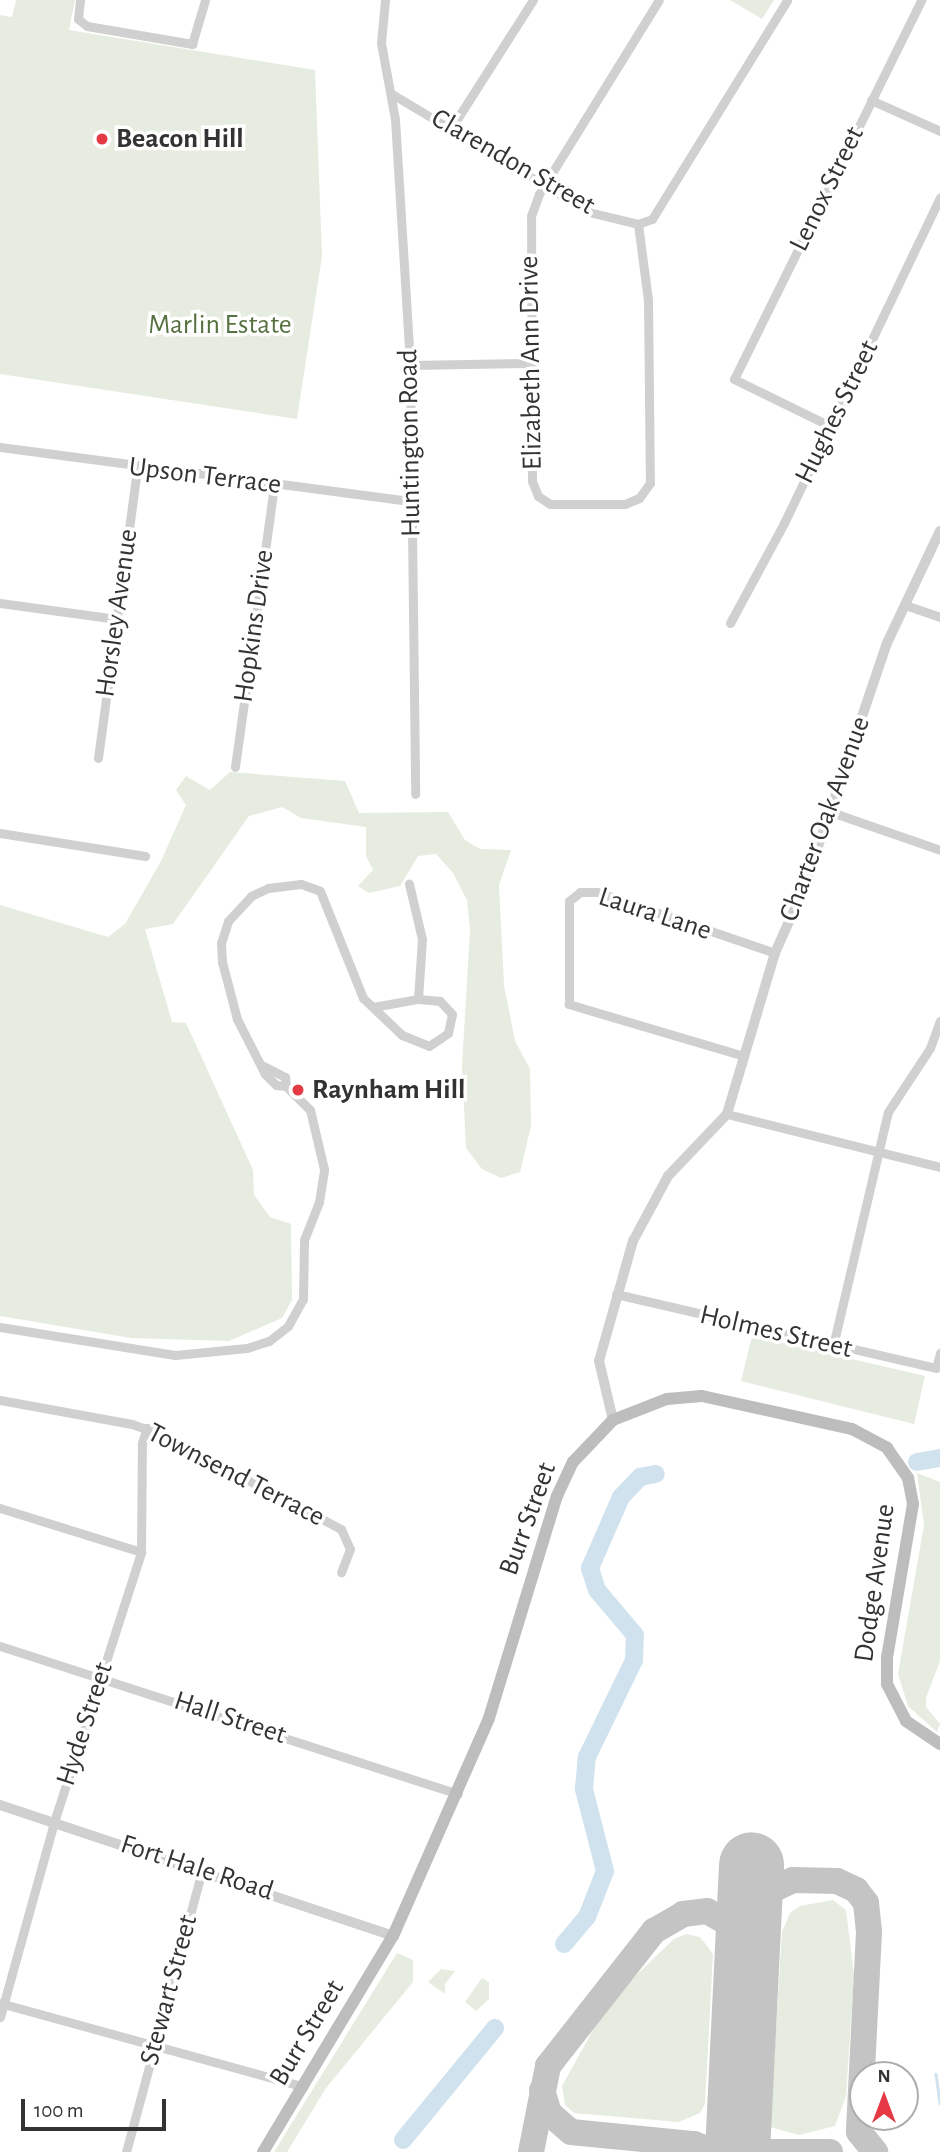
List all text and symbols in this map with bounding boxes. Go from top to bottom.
street label: Clarendon Street [425,102,601,222]
street label: Lenox Street [782,121,872,257]
place label: Beacon Hill [116,122,244,156]
marker: Beacon Hill [94,131,110,147]
street label: Elizabeth Ann Drive [512,256,550,470]
park label: Marlin Estate [148,308,292,342]
street label: Hughes Street [788,335,886,489]
street label: Huntington Road [392,349,428,537]
street label: Upson Terrace [127,450,283,502]
street label: Horsley Avenue [89,527,145,699]
street label: Hopkins Drive [227,548,281,704]
street label: Charter Oak Avenue [772,712,878,926]
street label: Laura Lane [594,880,716,948]
place label: Raynham Hill [312,1073,465,1107]
marker: Raynham Hill [290,1082,306,1098]
street label: Holmes Street [696,1298,856,1366]
street label: Townsend Terrace [142,1416,330,1534]
street label: Burr Street [492,1458,564,1580]
street label: Dodge Avenue [847,1502,903,1664]
street label: Hyde Street [49,1658,121,1790]
street label: Hall Street [170,1684,290,1752]
street label: Fort Hale Road [116,1827,278,1909]
street label: Stewart Street [133,1911,205,2069]
street label: Burr Street [262,1974,352,2092]
north arrow [849,2061,919,2131]
text: N [877,2067,891,2086]
scale bar [24,2086,170,2130]
text: 100 m [34,2100,84,2121]

